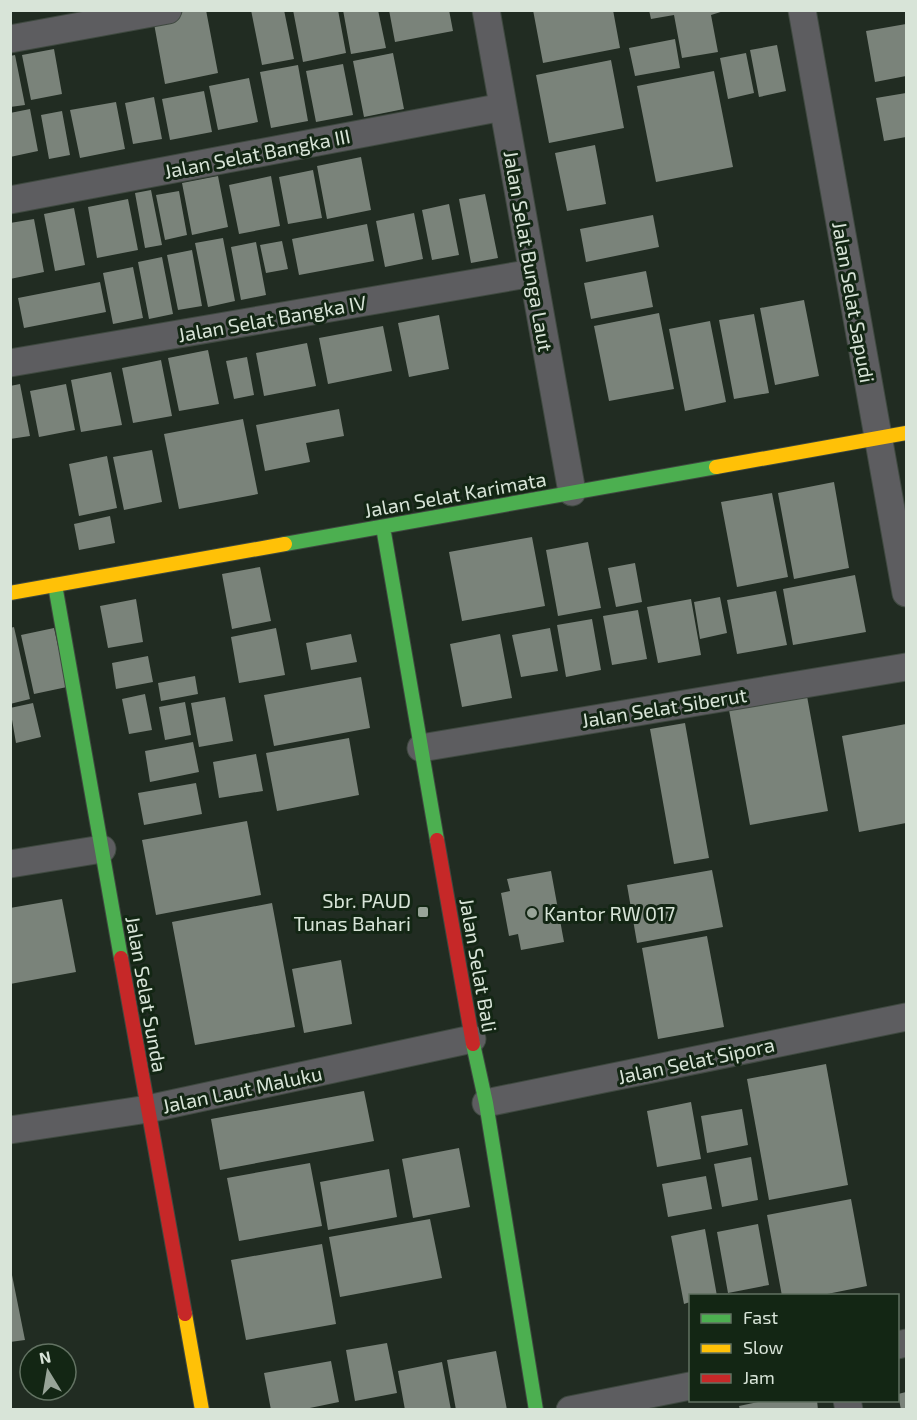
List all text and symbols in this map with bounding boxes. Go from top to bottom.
street label: Jalan Selat Bangka III [162,123,352,183]
street label: Jalan Selat Bunga Laut [499,148,559,354]
street label: Jalan Selat Sapudi [828,219,880,385]
street label: Jalan Selat Bangka IV [176,290,368,346]
street label: Jalan Selat Karimata [362,466,548,522]
street label: Jalan Selat Siberut [580,682,749,732]
place label: Sbr. PAUD Tunas Bahari [294,888,411,935]
street label: Jalan Selat Bali [455,896,503,1034]
place label: Kantor RW 017 [544,901,675,925]
marker: Sbr. PAUD Tunas Bahari [416,905,430,919]
marker: Kantor RW 017 [525,906,539,920]
street label: Jalan Selat Sunda [121,914,173,1074]
street label: Jalan Selat Sipora [615,1032,777,1088]
street label: Jalan Laut Maluku [160,1060,324,1118]
legend [689,1294,899,1402]
text: Fast [743,1306,778,1328]
text: Slow [743,1336,784,1358]
north arrow [18,1342,78,1402]
text: N [38,1346,53,1367]
text: Jam [743,1366,775,1388]

